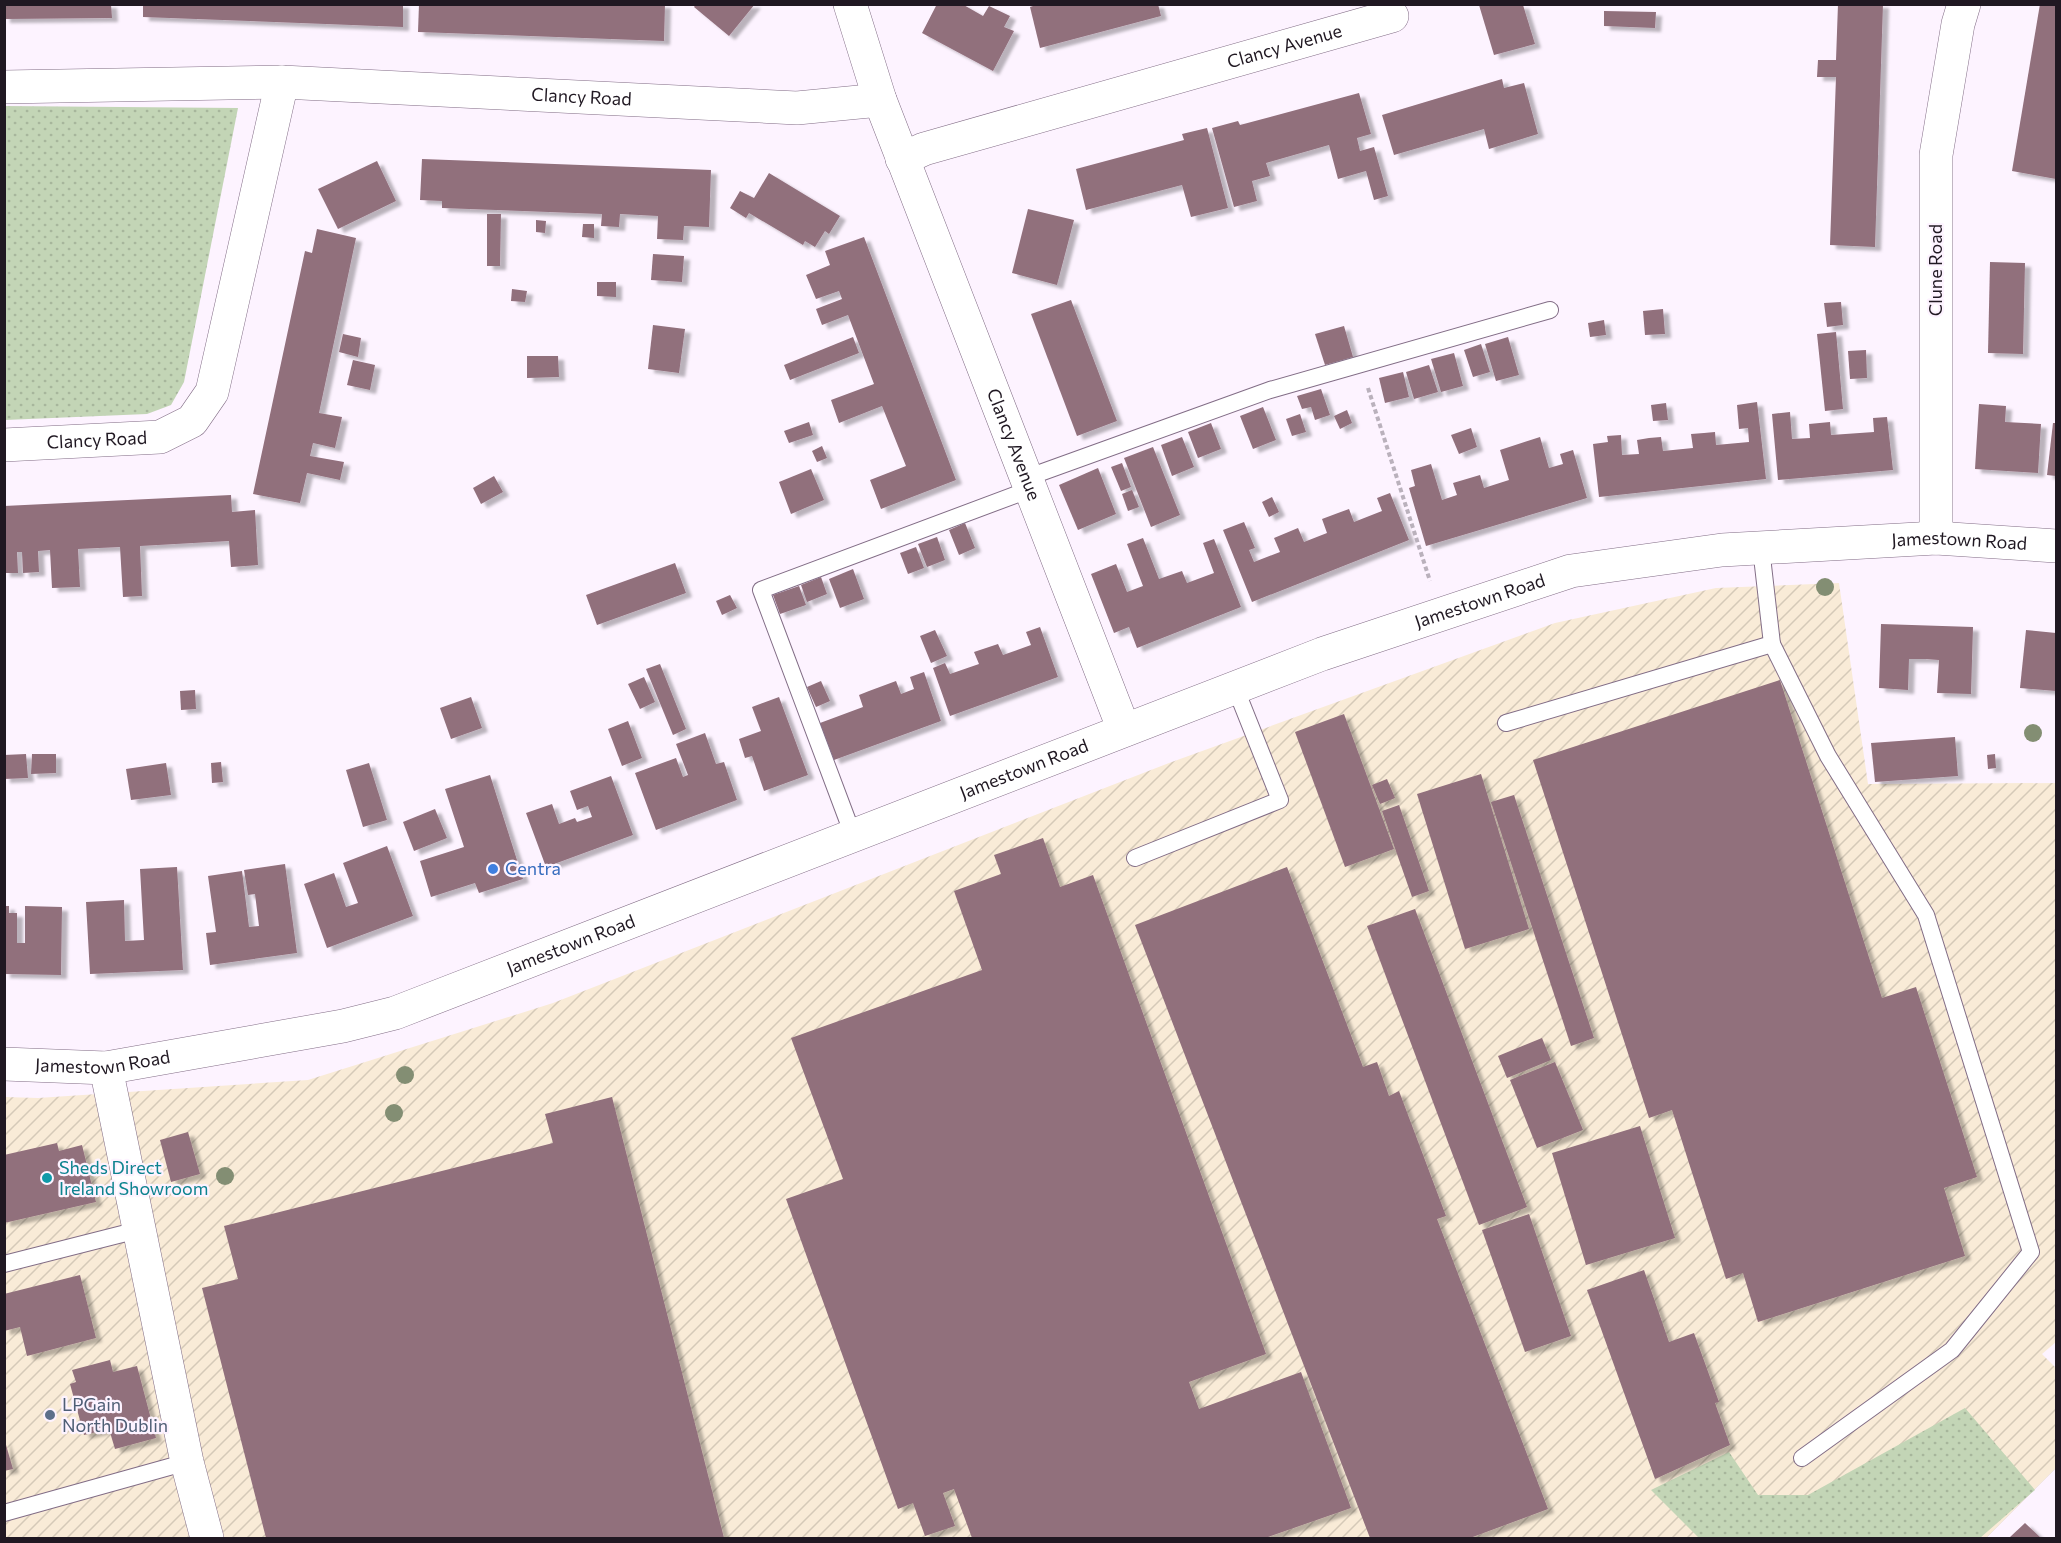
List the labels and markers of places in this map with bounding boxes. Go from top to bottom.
place label: Centra [505,857,561,879]
marker: Centra [486,862,500,876]
place label: Sheds Direct Ireland Showroom [59,1156,208,1199]
marker: Sheds Direct Ireland Showroom [40,1171,54,1185]
place label: LPGain North Dublin [62,1393,168,1436]
marker: LPGain North Dublin [43,1408,57,1422]

